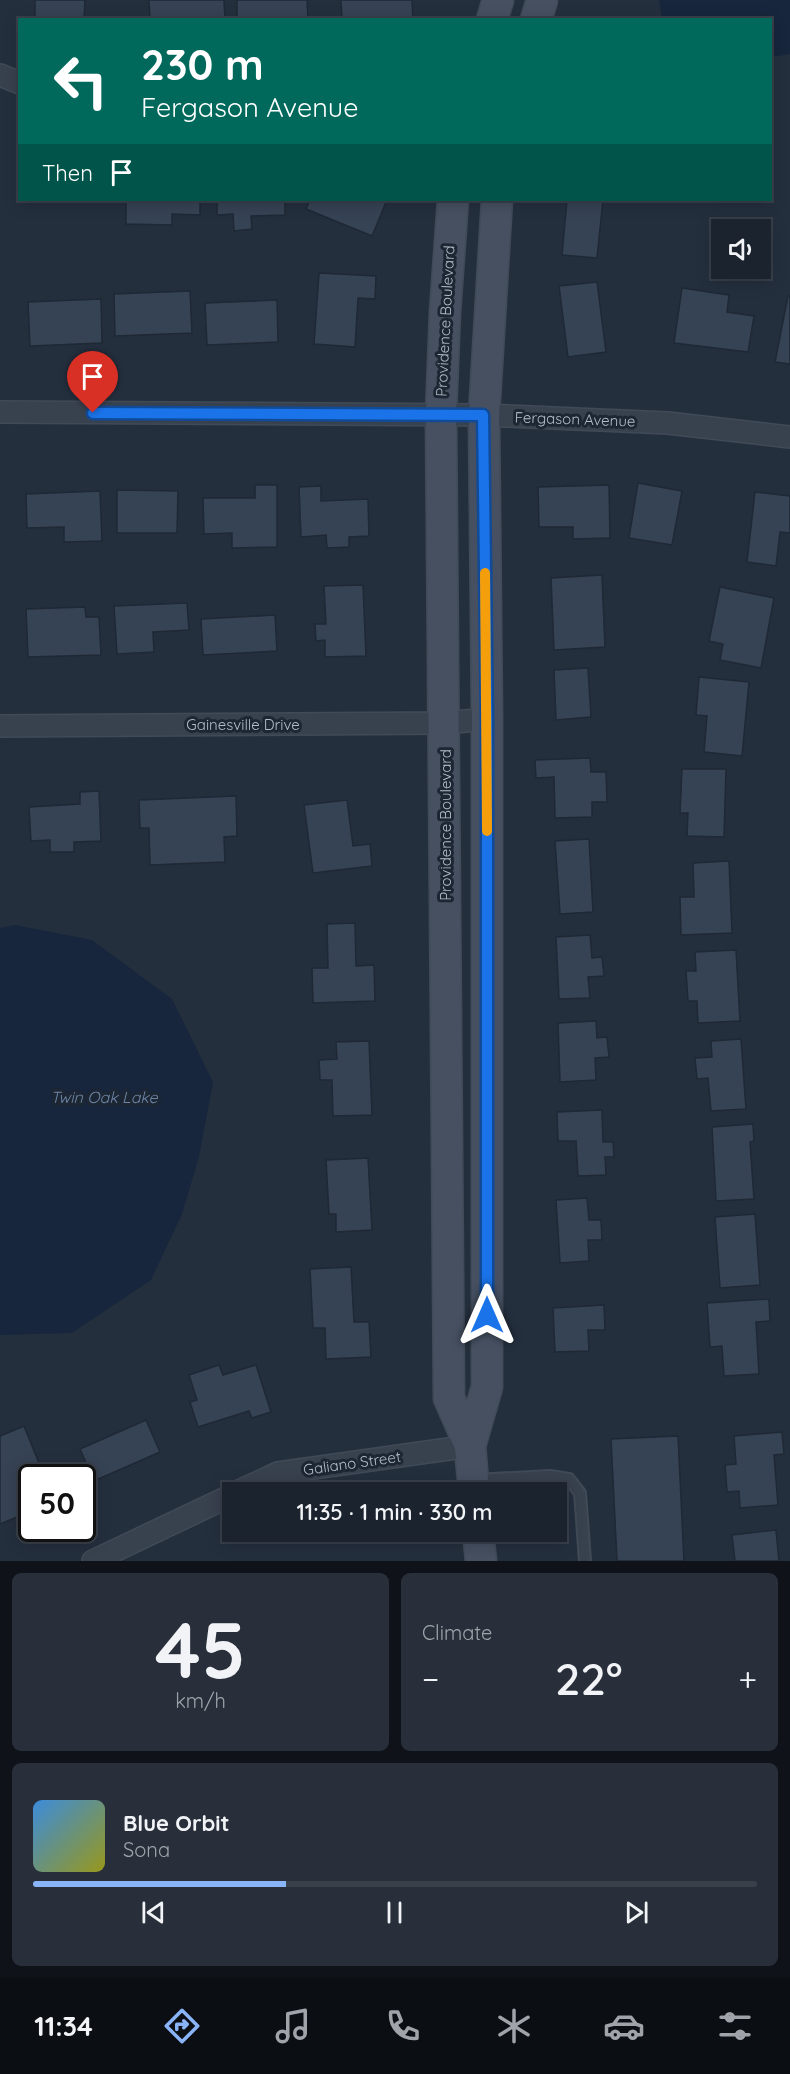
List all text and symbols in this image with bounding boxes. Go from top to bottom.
text: 230 m [141,38,264,91]
icon: left [42,42,120,120]
text: Fergason Avenue [141,90,359,124]
icon: arrive [105,156,138,189]
text: Then [42,159,93,187]
map controls [711,219,771,279]
button: sound [711,219,771,279]
street label: Providence Boulevard [432,245,458,397]
pin [67,351,118,413]
icon: arrive [76,360,109,393]
street label: Fergason Avenue [514,407,636,431]
street label: Gainesville Drive [186,715,300,734]
street label: Providence Boulevard [436,749,455,901]
water label: Twin Oak Lake [50,1087,159,1107]
position arrow [455,1283,519,1347]
street label: Galiano Street [302,1447,402,1479]
speed limit sign: 50 [18,1464,96,1542]
text: 11:35 · 1 min · 330 m [296,1498,493,1526]
text: 45 [155,1600,246,1698]
text: Climate [422,1620,492,1645]
text: 22° [555,1650,623,1706]
text: − [422,1658,439,1699]
text: + [738,1658,757,1699]
text: km/h [175,1688,226,1713]
text: Blue Orbit [123,1809,229,1837]
text: Sona [123,1837,170,1862]
icon: previous [137,1896,170,1929]
icon: pause [378,1896,411,1929]
icon: next [620,1896,653,1929]
icon: directions [161,2005,203,2047]
icon: music [272,2005,314,2047]
icon: phone [382,2005,424,2047]
icon: climate [493,2005,535,2047]
icon: car [603,2005,645,2047]
icon: filters [714,2005,756,2047]
text: 11:34 [34,2009,93,2043]

